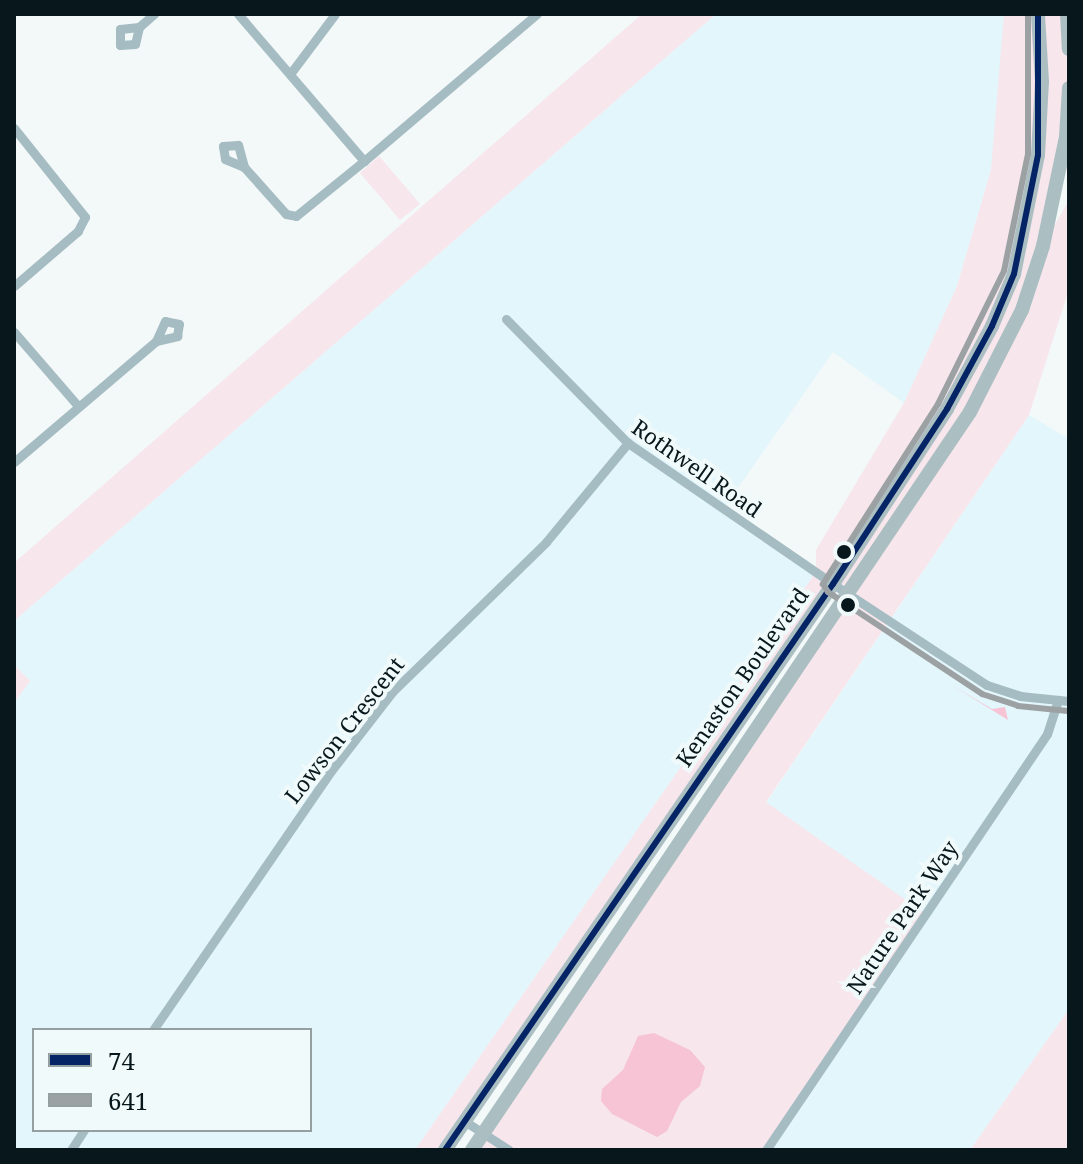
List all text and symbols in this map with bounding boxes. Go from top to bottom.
street label: Rothwell Road [627,414,767,522]
unlabelled marker [836,544,852,560]
street label: Kenaston Boulevard [670,583,814,771]
unlabelled marker [840,597,856,613]
street label: Lowson Crescent [279,652,409,808]
street label: Nature Park Way [841,835,963,999]
legend [32,1028,312,1132]
text: 74 [108,1044,135,1077]
text: 641 [108,1084,148,1117]

